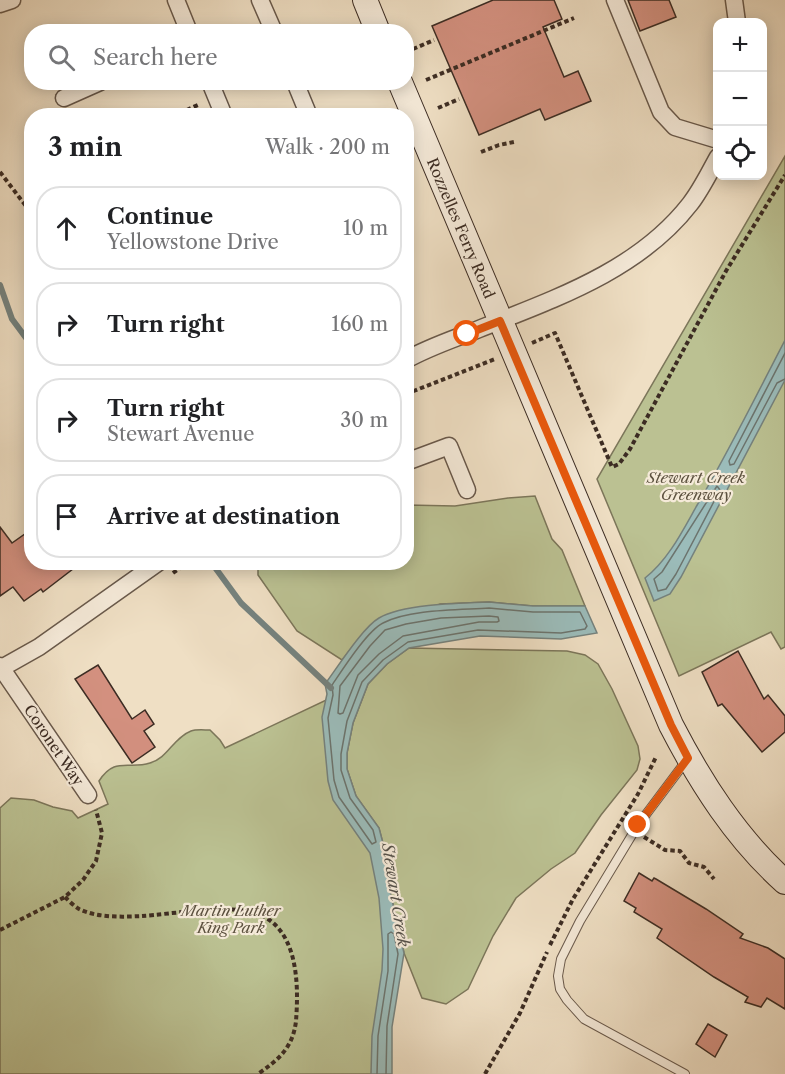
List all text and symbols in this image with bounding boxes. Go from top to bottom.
map controls [713,18,767,180]
button: + [713,18,767,72]
search box [24,24,414,90]
icon: search [45,41,78,74]
text: Search here [93,44,218,71]
button: − [713,72,767,126]
button: locate [713,126,767,180]
text: 3 min [48,131,122,163]
text: Walk · 200 m [265,135,390,159]
street label: Rozzelles Ferry Road [423,155,499,301]
text: Continue [107,203,213,230]
icon: ahead [50,212,83,245]
text: 10 m [343,216,388,240]
text: Yellowstone Drive [107,230,279,254]
icon: right [50,308,83,341]
text: Turn right [107,311,225,338]
text: 160 m [331,312,388,336]
route start [453,320,479,346]
text: Turn right [107,395,225,422]
icon: right [50,404,83,437]
text: 30 m [340,408,388,432]
text: Stewart Avenue [107,422,255,446]
park label: Stewart Creek Greenway [646,468,745,504]
icon: arrive [50,500,83,533]
text: Arrive at destination [107,503,340,530]
street label: Coronet Way [20,701,88,790]
route end [624,811,650,837]
water label: Stewart Creek [378,841,414,949]
park label: Martin Luther King Park [179,901,282,937]

